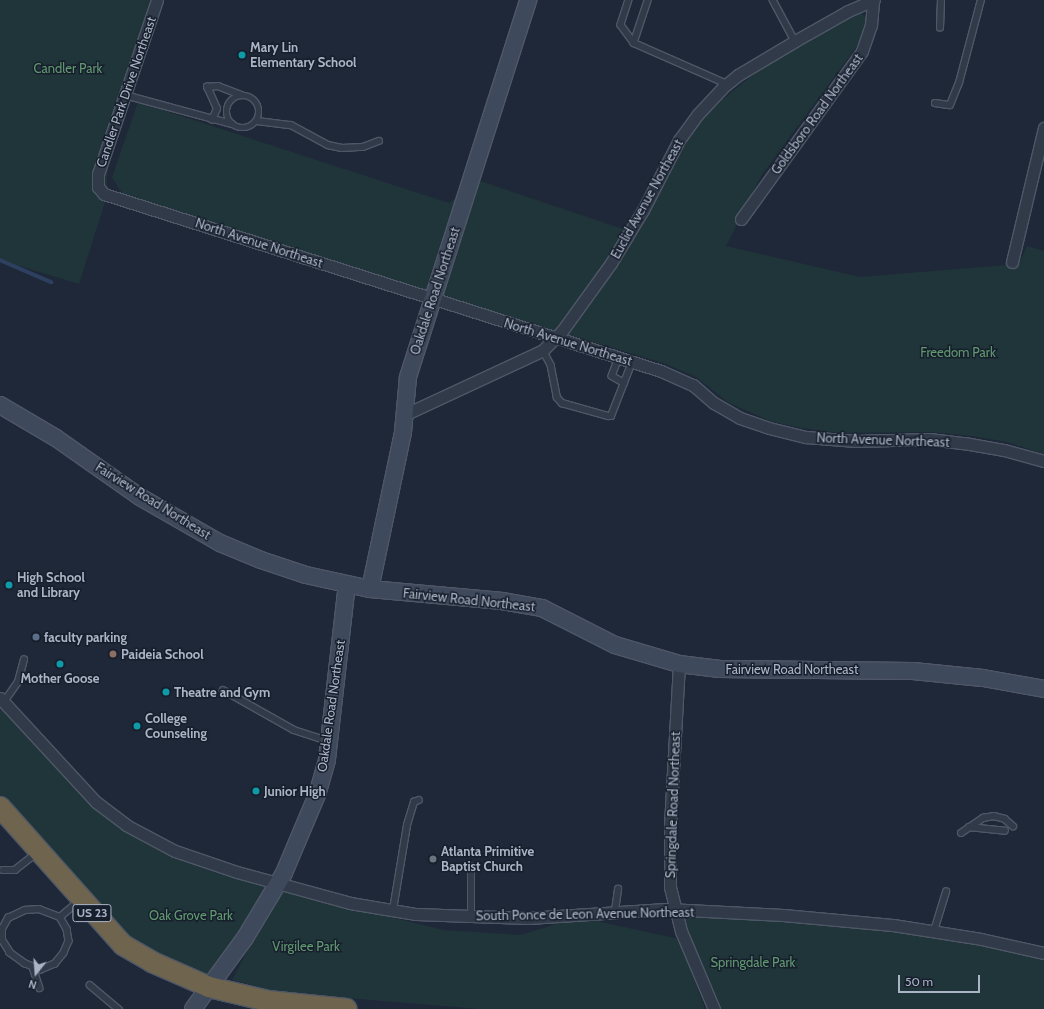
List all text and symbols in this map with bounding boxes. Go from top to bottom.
street label: Candler Park Drive Northeast [93,15,159,169]
place label: Mary Lin Elementary School [250,40,357,71]
marker: Mary Lin Elementary School [237,50,247,60]
street label: Goldsboro Road Northeast [768,51,866,177]
park label: Candler Park [34,60,102,76]
street label: Euclid Avenue Northeast [608,137,686,261]
street label: North Avenue Northeast [193,215,325,271]
street label: Oakdale Road Northeast [407,225,463,357]
street label: North Avenue Northeast [502,315,634,369]
park label: Freedom Park [920,344,996,360]
street label: North Avenue Northeast [816,430,950,450]
street label: Fairview Road Northeast [93,459,213,543]
place label: High School and Library [17,570,85,601]
marker: High School and Library [4,580,14,590]
street label: Fairview Road Northeast [402,585,536,615]
place label: faculty parking [44,629,127,645]
marker: faculty parking [31,632,41,642]
street label: Oakdale Road Northeast [314,639,348,773]
place label: Paideia School [121,646,204,662]
marker: Paideia School [108,649,118,659]
marker: Mother Goose [55,659,65,669]
street label: Fairview Road Northeast [726,661,858,677]
place label: Mother Goose [20,670,100,686]
place label: Theatre and Gym [174,684,270,700]
marker: Theatre and Gym [161,687,171,697]
place label: College Counseling [145,711,207,742]
marker: College Counseling [132,721,142,731]
street label: Springdale Road Northeast [663,731,683,879]
place label: Junior High [264,783,326,799]
marker: Junior High [251,786,261,796]
place label: Atlanta Primitive Baptist Church [441,844,534,875]
marker: Atlanta Primitive Baptist Church [428,854,438,864]
road number: US 23 [72,903,112,923]
street label: South Ponce de Leon Avenue Northeast [476,904,694,924]
park label: Oak Grove Park [149,907,233,923]
park label: Virgilee Park [272,938,340,954]
north arrow [16,953,56,993]
park label: Springdale Park [711,954,795,970]
scale bar [900,967,982,993]
text: 50 m [905,974,933,989]
text: N [27,977,38,992]

